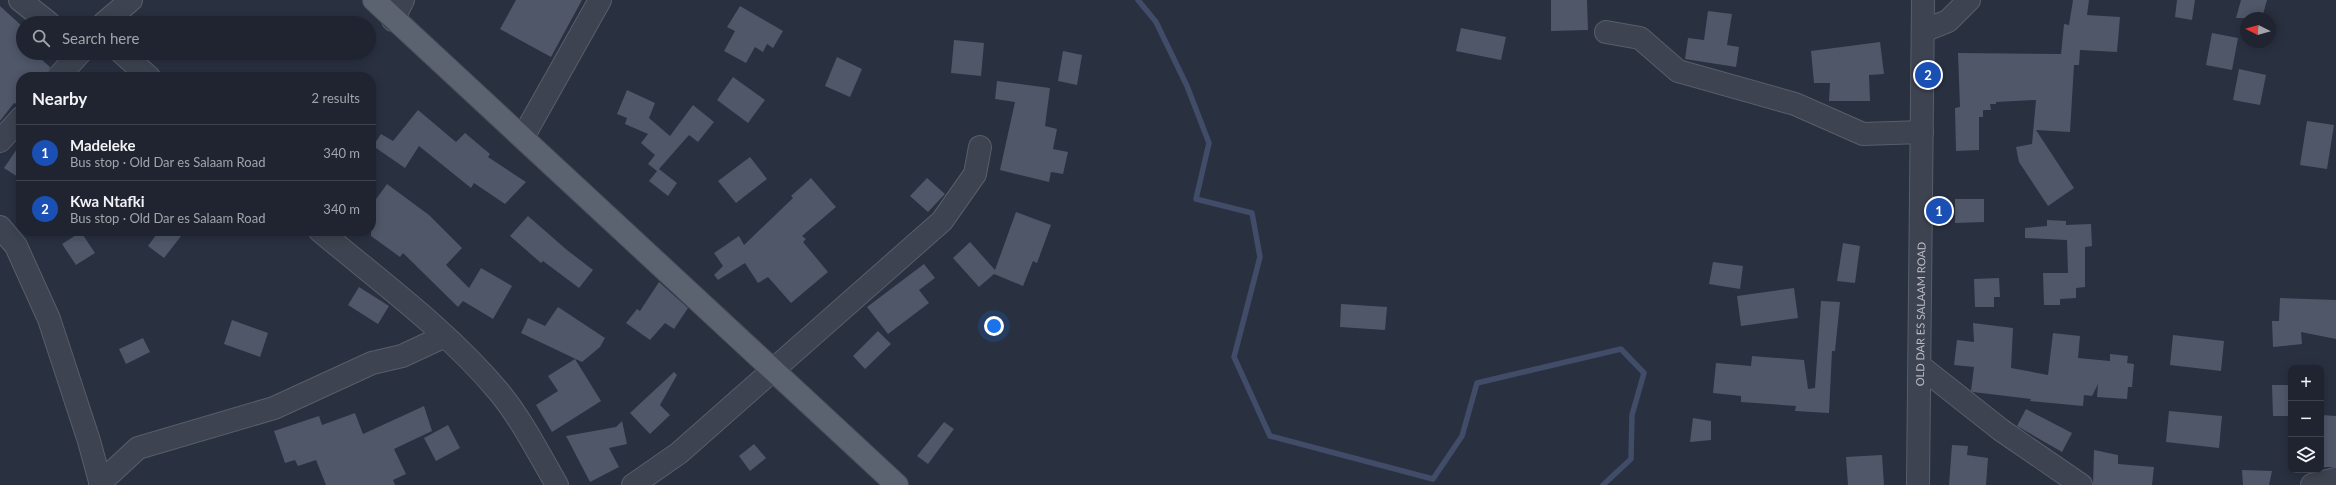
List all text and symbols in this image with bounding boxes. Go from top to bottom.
north arrow [2240,12,2276,48]
search box [16,16,376,60]
icon: search [30,27,52,49]
text: Search here [62,29,139,47]
pin: 2 [1915,60,1941,90]
text: Nearby [32,88,87,109]
text: 2 results [312,90,360,106]
text: Madeleke [70,136,136,154]
text: 1 [41,145,49,161]
text: 340 m [323,145,360,161]
text: Bus stop · Old Dar es Salaam Road [70,154,265,170]
text: Kwa Ntafki [70,192,145,210]
pin: 1 [1926,196,1952,226]
text: 2 [41,201,49,217]
text: 340 m [323,201,360,217]
text: Bus stop · Old Dar es Salaam Road [70,210,265,226]
street label: OLD DAR ES SALAAM ROAD [1913,242,1927,386]
your location [984,316,1004,336]
map controls [2288,365,2324,473]
button: + [2288,365,2324,401]
button: − [2288,401,2324,437]
button: layers [2288,437,2324,473]

